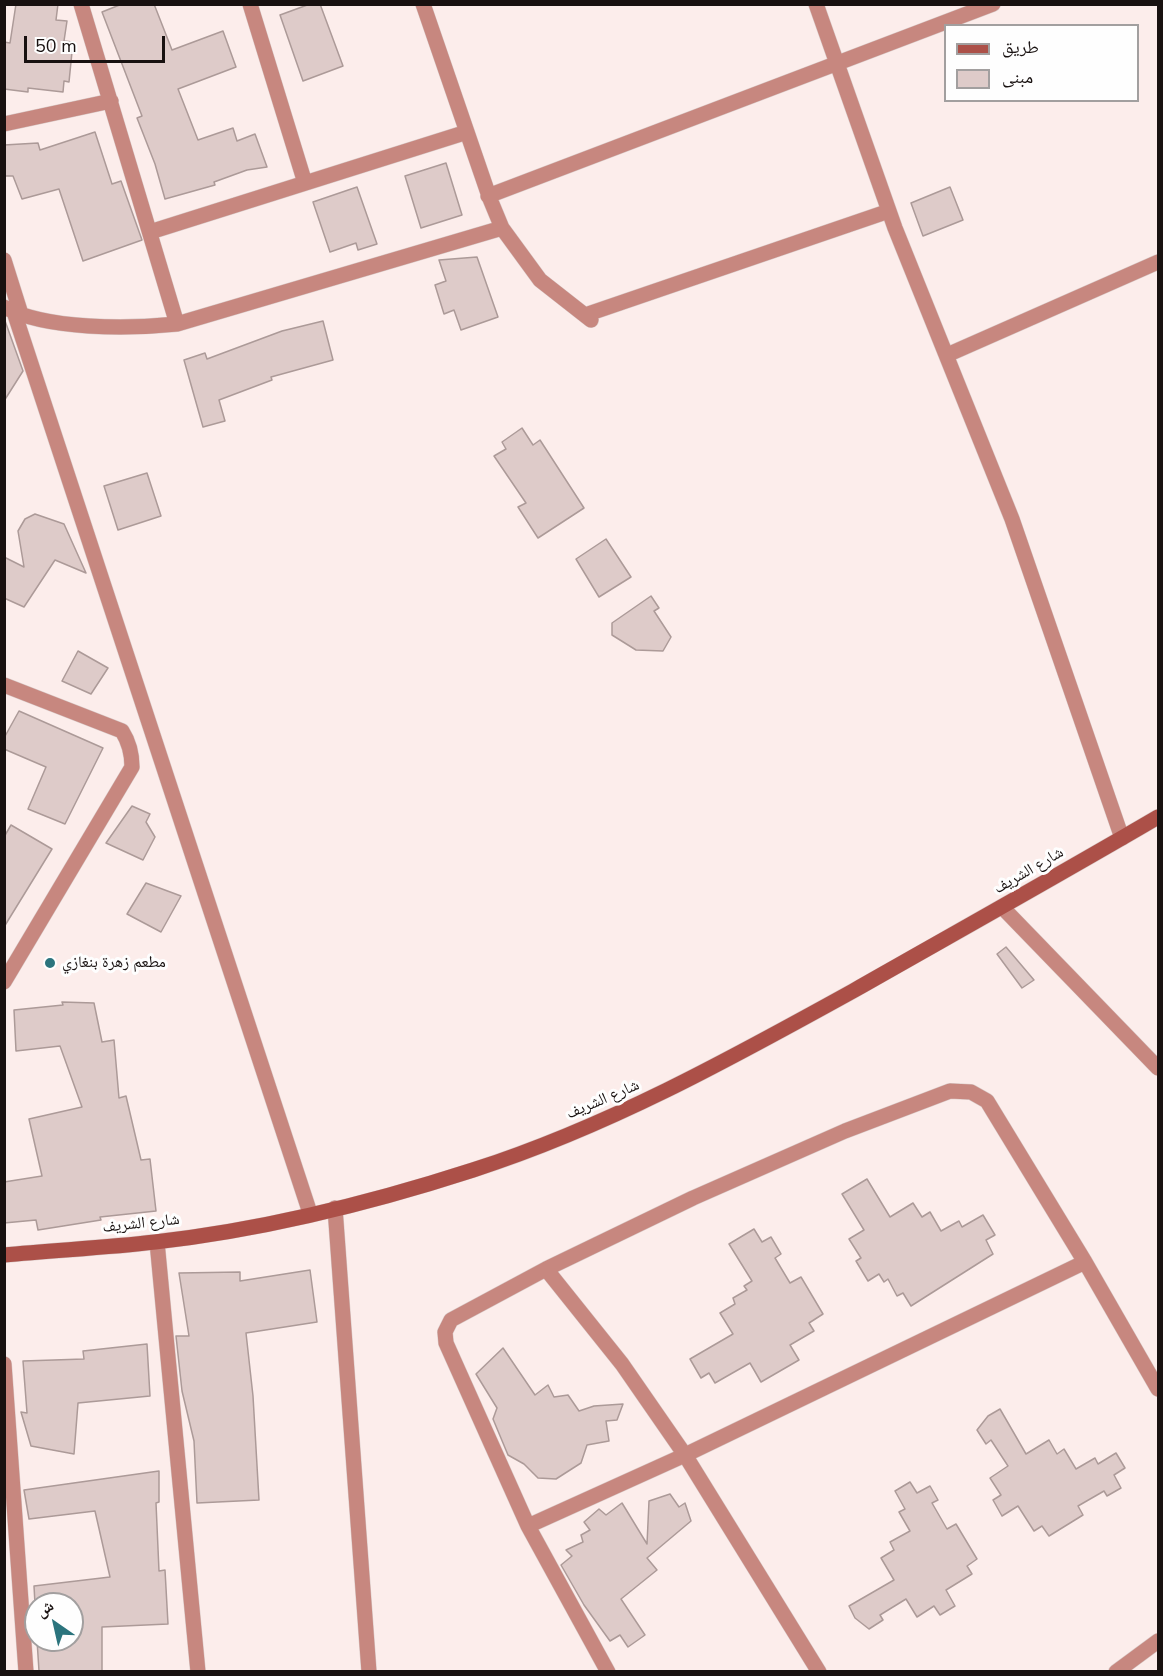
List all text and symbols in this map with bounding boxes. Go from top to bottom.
scale bar [27,24,168,62]
legend [944,24,1139,102]
text: 50 m [35,34,77,58]
text: طريق [1002,35,1039,59]
text: مبنى [1002,65,1033,89]
street label: شارع الشريف [991,843,1067,899]
place label: مطعم زهرة بنغازي [62,953,166,973]
marker: مطعم زهرة بنغازي [43,956,57,970]
street label: شارع الشريف [564,1076,642,1124]
street label: شارع الشريف [102,1210,180,1238]
north arrow [24,1592,84,1652]
text: ش [32,1595,58,1623]

